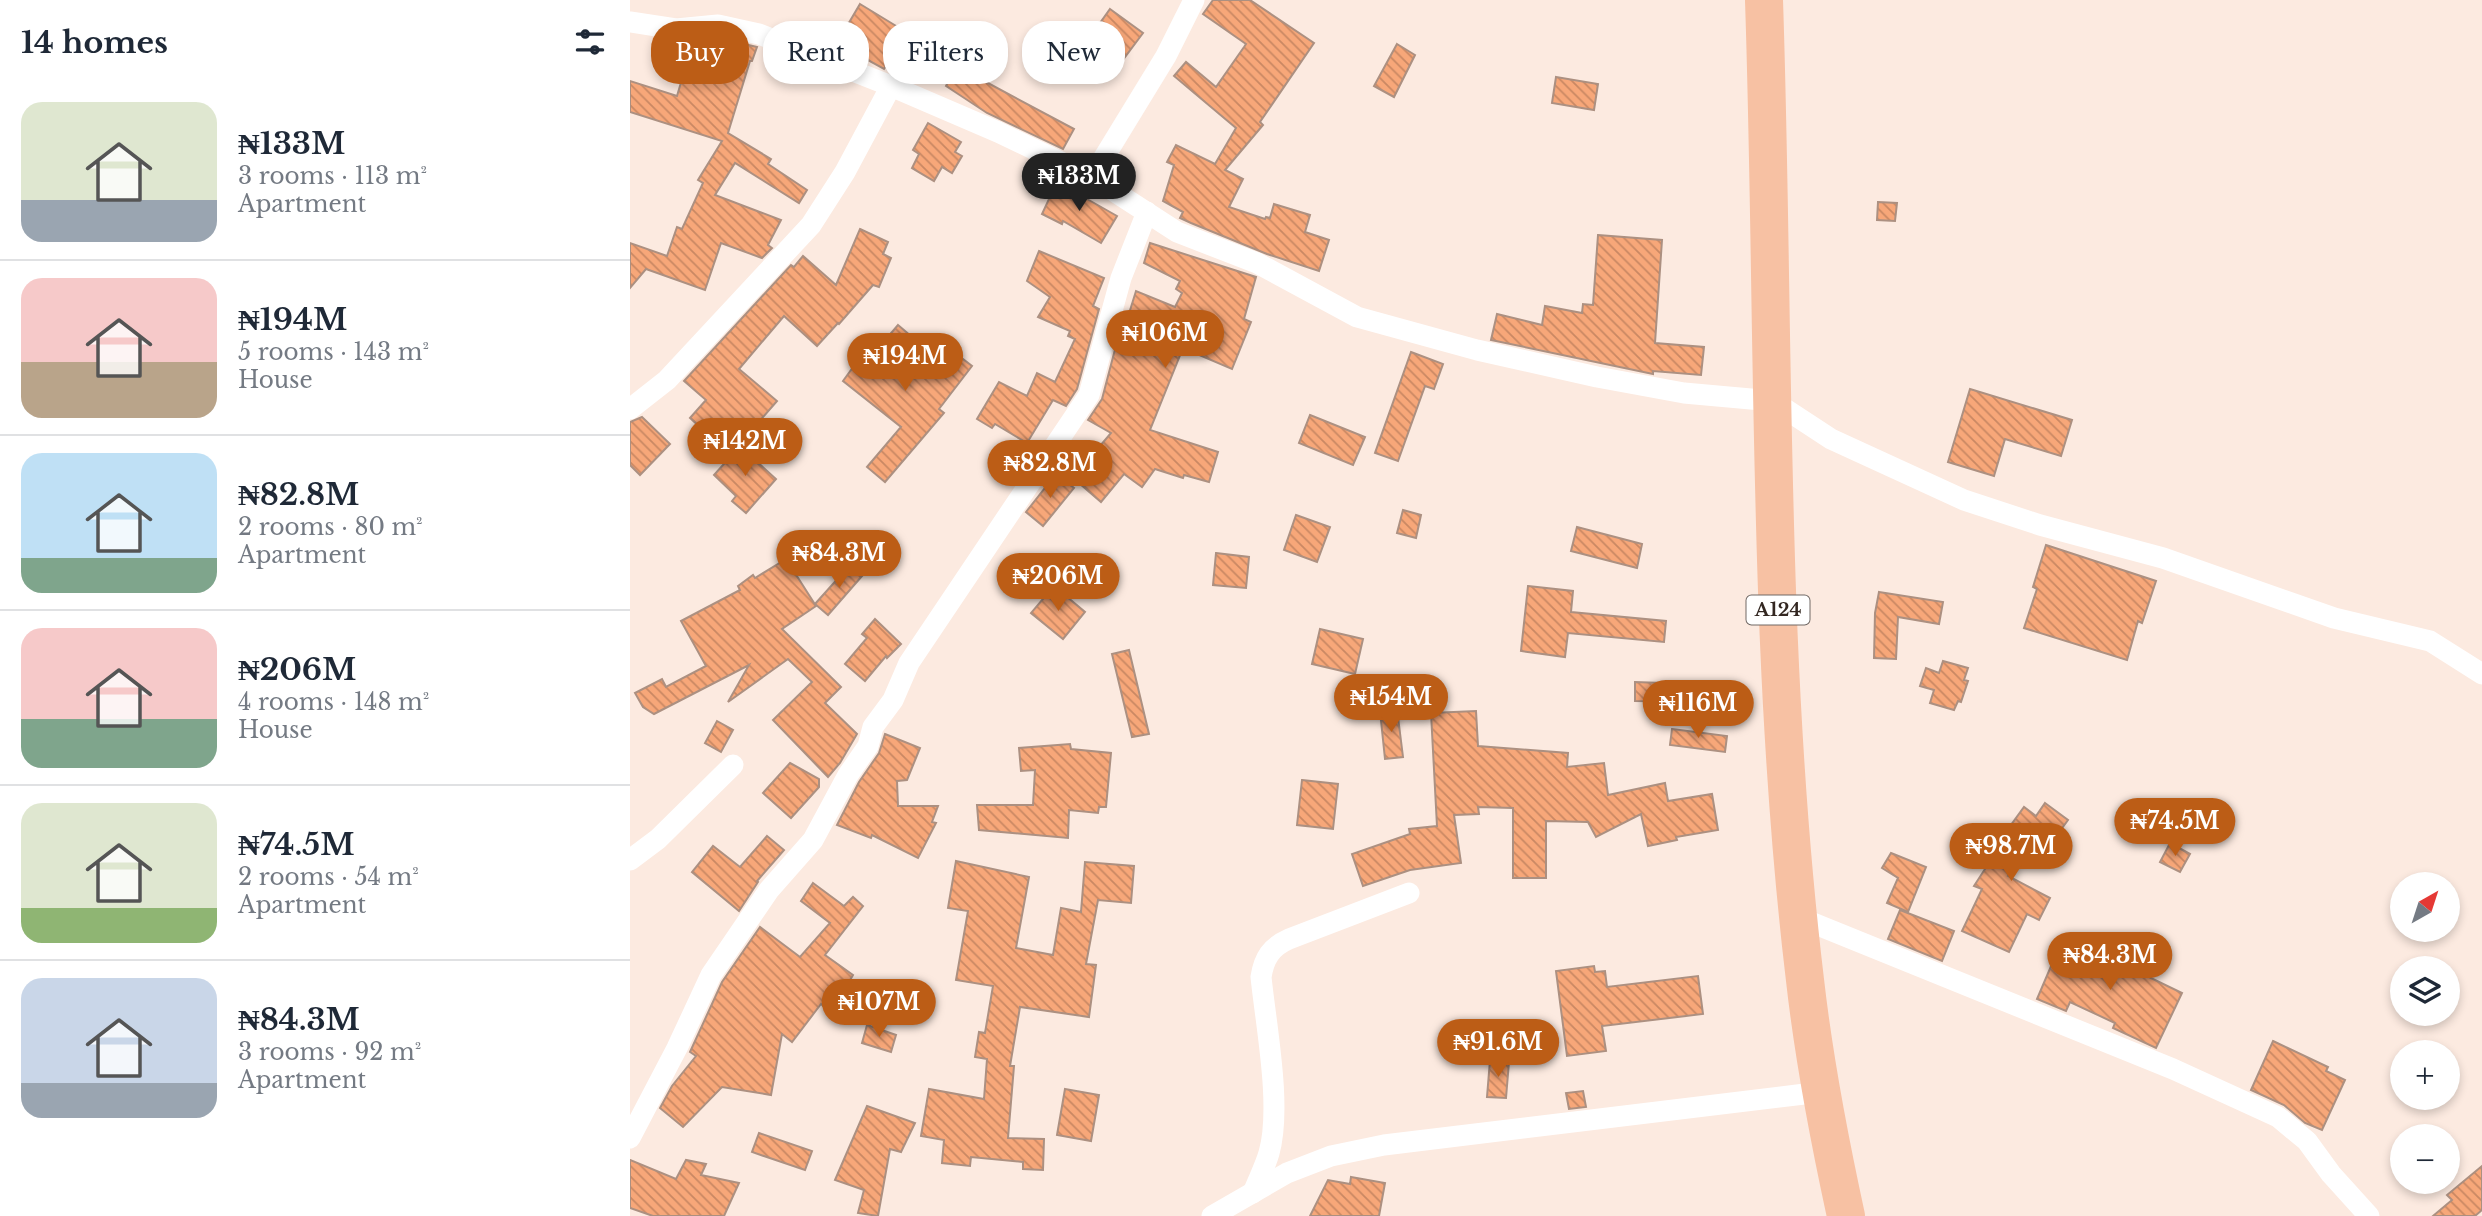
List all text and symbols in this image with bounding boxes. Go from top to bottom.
chip: Buy [651,21,749,84]
chip: Rent [763,21,869,84]
chip: Filters [883,21,1008,84]
chip: New [1022,21,1125,84]
icon: filters [571,23,609,61]
text: 14 homes [21,24,168,61]
text: ₦133M [238,125,345,162]
icon: home [77,130,161,214]
pin: ₦133M [1030,154,1128,213]
text: 3 rooms · 113 m² [238,162,427,190]
text: ₦133M [1038,162,1120,190]
text: Apartment [238,190,366,218]
text: ₦194M [238,301,347,338]
icon: home [77,306,161,390]
pin: ₦106M [1116,310,1214,370]
text: ₦106M [1122,319,1208,347]
pin: ₦194M [856,334,954,393]
text: 5 rooms · 143 m² [238,338,429,366]
text: ₦194M [863,342,947,370]
text: House [238,366,313,394]
pin: ₦142M [696,419,794,478]
text: ₦142M [703,427,787,455]
pin: ₦82.8M [993,440,1107,500]
text: ₦82.8M [1003,449,1097,477]
text: ₦82.8M [238,476,359,513]
icon: home [77,481,161,565]
text: 2 rooms · 80 m² [238,513,423,541]
pin: ₦84.3M [782,530,896,590]
text: ₦84.3M [792,539,886,567]
text: Apartment [238,541,366,569]
pin: ₦206M [1009,554,1107,613]
text: ₦206M [1013,562,1103,590]
road number: A124 [1746,596,1810,624]
text: ₦206M [238,651,356,688]
icon: home [77,656,161,740]
pin: ₦154M [1342,674,1440,734]
pin: ₦116M [1649,680,1747,740]
text: ₦154M [1350,683,1432,711]
text: 4 rooms · 148 m² [238,688,429,716]
text: ₦116M [1659,689,1737,717]
text: House [238,716,313,744]
pin: ₦74.5M [2118,798,2232,858]
text: ₦74.5M [2130,807,2220,835]
pin: ₦98.7M [1954,824,2068,883]
text: ₦74.5M [238,826,355,863]
icon: home [77,831,161,915]
text: ₦98.7M [1966,832,2056,860]
text: 2 rooms · 54 m² [238,863,419,891]
north arrow [2390,872,2460,942]
map controls [2390,872,2460,1194]
text: Apartment [238,891,366,919]
pin: ₦84.3M [2053,932,2167,992]
text: ₦84.3M [2063,941,2157,969]
button: layers [2390,956,2460,1026]
pin: ₦107M [830,979,928,1039]
text: ₦107M [838,988,920,1016]
text: ₦84.3M [238,1001,360,1038]
icon: home [77,1006,161,1090]
pin: ₦91.6M [1441,1020,1555,1079]
text: ₦91.6M [1453,1028,1543,1056]
text: 3 rooms · 92 m² [238,1038,421,1066]
button: + [2390,1040,2460,1110]
text: Apartment [238,1066,366,1094]
button: − [2390,1124,2460,1194]

